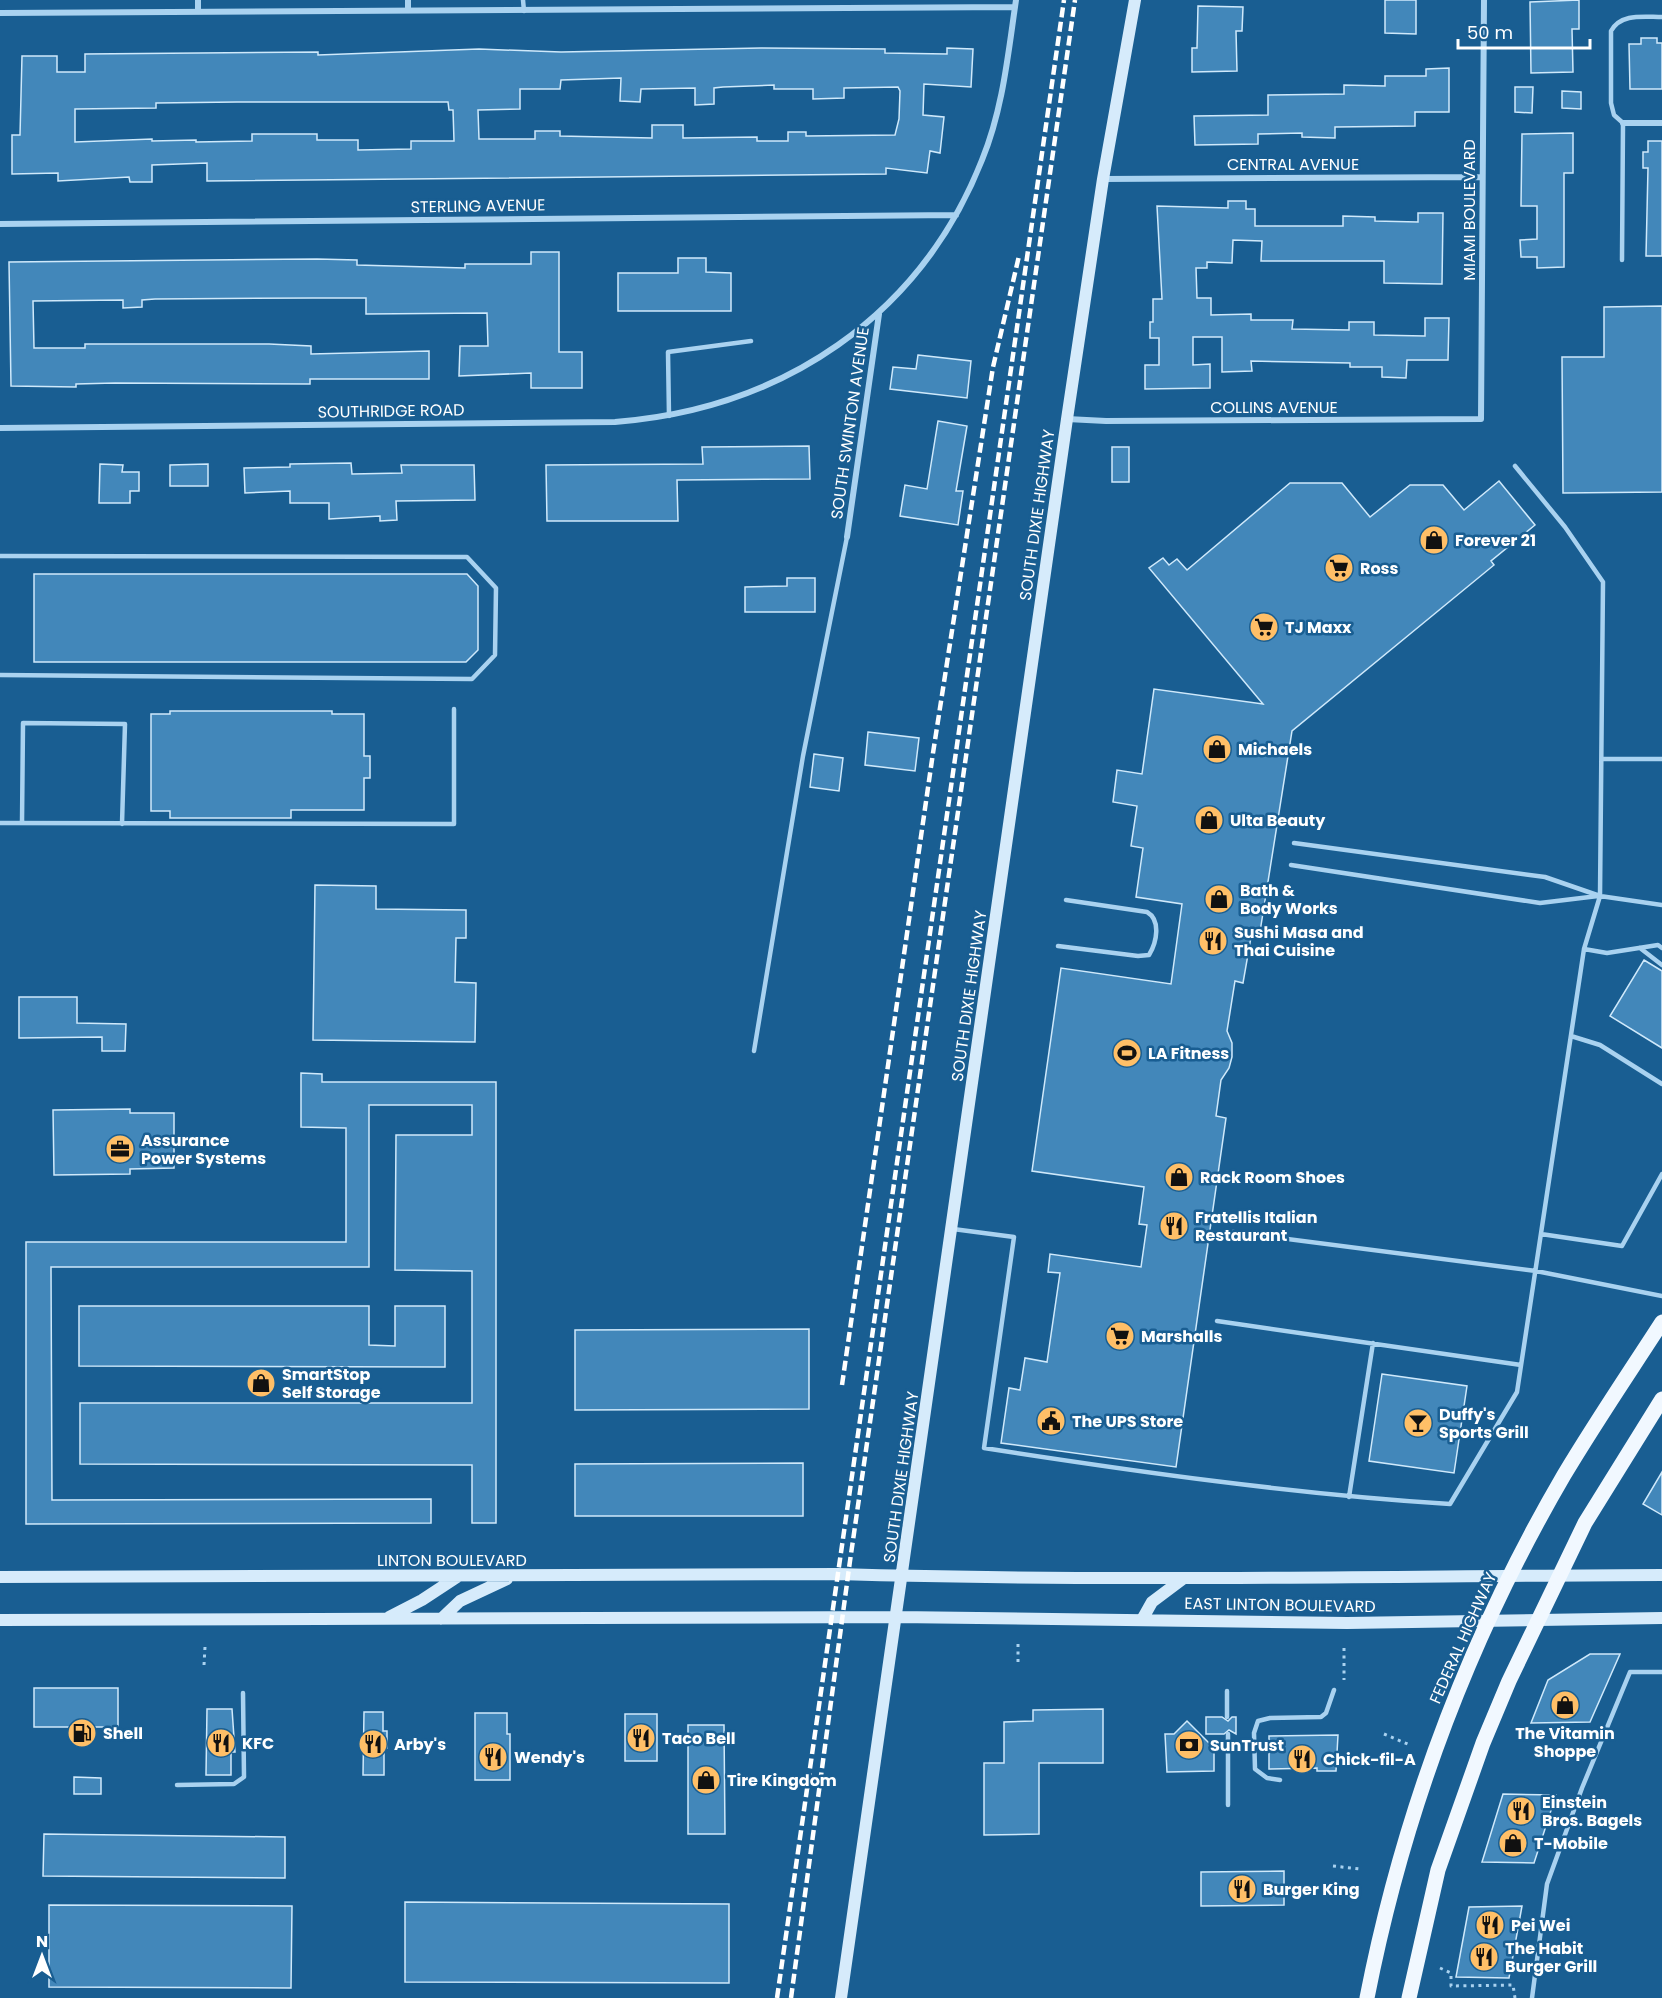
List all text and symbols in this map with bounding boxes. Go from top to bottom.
scale bar [1458,12,1590,50]
text: 50 m [1467,20,1513,45]
street label: MIAMI BOULEVARD [1458,139,1481,281]
street label: CENTRAL AVENUE [1227,153,1359,176]
street label: STERLING AVENUE [410,193,546,219]
street label: SOUTH SWINTON AVENUE [825,325,875,521]
street label: COLLINS AVENUE [1210,396,1338,419]
street label: SOUTHRIDGE ROAD [317,398,465,424]
street label: SOUTH DIXIE HIGHWAY [1014,427,1060,602]
shop icon: Forever 21 [1418,524,1450,556]
place label: Forever 21 [1455,529,1536,552]
supermarket icon: Ross [1323,552,1355,584]
place label: Ross [1360,557,1399,580]
supermarket icon: TJ Maxx [1248,611,1280,643]
place label: TJ Maxx [1285,616,1352,639]
shop icon: Michaels [1201,733,1233,765]
place label: Michaels [1238,738,1312,761]
shop icon: Ulta Beauty [1193,804,1225,836]
place label: Ulta Beauty [1230,809,1326,832]
place label: Bath & Body Works [1240,879,1338,920]
shop icon: Bath & Body Works [1203,883,1235,915]
street label: SOUTH DIXIE HIGHWAY [946,908,992,1083]
place label: Sushi Masa and Thai Cuisine [1234,921,1364,962]
restaurant icon: Sushi Masa and Thai Cuisine [1197,925,1229,957]
sports icon: LA Fitness [1111,1037,1143,1069]
place label: LA Fitness [1148,1042,1229,1065]
place label: Assurance Power Systems [141,1129,266,1170]
office icon: Assurance Power Systems [104,1133,136,1165]
shop icon: Rack Room Shoes [1163,1161,1195,1193]
place label: Rack Room Shoes [1200,1166,1345,1189]
place label: Fratellis Italian Restaurant [1195,1206,1317,1247]
restaurant icon: Fratellis Italian Restaurant [1158,1210,1190,1242]
supermarket icon: Marshalls [1104,1320,1136,1352]
place label: Marshalls [1141,1325,1222,1348]
place label: SmartStop Self Storage [282,1363,381,1404]
shop icon: SmartStop Self Storage [245,1367,277,1399]
street label: SOUTH DIXIE HIGHWAY [878,1389,924,1564]
place label: Duffy's Sports Grill [1439,1403,1529,1444]
public building icon: The UPS Store [1035,1405,1067,1437]
bar icon: Duffy's Sports Grill [1402,1407,1434,1439]
place label: The UPS Store [1072,1410,1183,1433]
street label: LINTON BOULEVARD [377,1549,527,1572]
street label: FEDERAL HIGHWAY [1424,1568,1503,1707]
street label: EAST LINTON BOULEVARD [1184,1592,1376,1618]
shop icon: The Vitamin Shoppe [1549,1689,1581,1721]
fuel station icon: Shell [66,1717,98,1749]
place label: Shell [103,1722,143,1745]
restaurant icon: Taco Bell [625,1722,657,1754]
place label: The Vitamin Shoppe [1515,1722,1615,1763]
restaurant icon: KFC [205,1727,237,1759]
place label: Taco Bell [662,1727,735,1750]
restaurant icon: Arby's [357,1728,389,1760]
bank icon: SunTrust [1173,1729,1205,1761]
place label: KFC [242,1732,274,1755]
place label: Arby's [394,1733,446,1756]
place label: SunTrust [1210,1734,1284,1757]
restaurant icon: Wendy's [477,1741,509,1773]
restaurant icon: Chick-fil-A [1286,1743,1318,1775]
place label: Wendy's [514,1746,585,1769]
place label: Chick-fil-A [1323,1748,1416,1771]
shop icon: Tire Kingdom [690,1764,722,1796]
place label: Tire Kingdom [727,1769,837,1792]
place label: Einstein Bros. Bagels [1542,1791,1642,1832]
restaurant icon: Einstein Bros. Bagels [1505,1795,1537,1827]
shop icon: T-Mobile [1497,1827,1529,1859]
place label: T-Mobile [1534,1832,1608,1855]
restaurant icon: Burger King [1226,1873,1258,1905]
place label: Burger King [1263,1878,1360,1901]
restaurant icon: Pei Wei [1474,1909,1506,1941]
place label: Pei Wei [1511,1914,1570,1937]
north arrow [12,1926,72,1986]
text: N [36,1930,48,1953]
place label: The Habit Burger Grill [1505,1937,1597,1978]
restaurant icon: The Habit Burger Grill [1468,1941,1500,1973]

